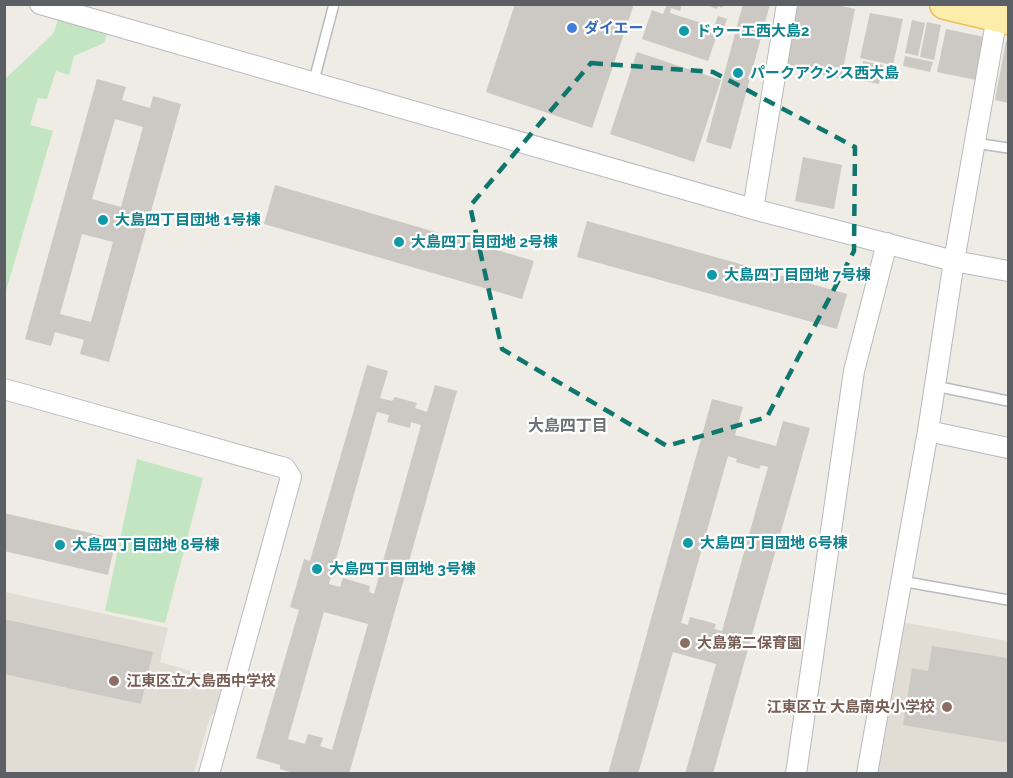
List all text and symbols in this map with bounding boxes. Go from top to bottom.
place label: ダイエー [584,19,644,37]
marker: ダイエー [565,21,579,35]
place label: ドゥーエ西大島2 [696,22,809,40]
marker: ドゥーエ西大島2 [677,24,691,38]
place label: パークアクシス西大島 [750,64,899,82]
marker: パークアクシス西大島 [731,66,745,80]
place label: 大島四丁目団地 1号棟 [115,211,261,229]
marker: 大島四丁目団地 1号棟 [96,213,110,227]
place label: 大島四丁目団地 2号棟 [411,233,558,251]
marker: 大島四丁目団地 2号棟 [392,235,406,249]
place label: 大島四丁目団地 7号棟 [724,266,871,284]
marker: 大島四丁目団地 7号棟 [705,268,719,282]
district label: 大島四丁目 [528,416,608,435]
place label: 大島四丁目団地 6号棟 [700,534,848,552]
place label: 大島四丁目団地 8号棟 [72,536,220,554]
marker: 大島四丁目団地 6号棟 [681,536,695,550]
marker: 大島四丁目団地 8号棟 [53,538,67,552]
place label: 大島四丁目団地 3号棟 [329,560,476,578]
marker: 大島四丁目団地 3号棟 [310,562,324,576]
place label: 大島第二保育園 [697,634,802,652]
marker: 大島第二保育園 [678,636,692,650]
place label: 江東区立大島西中学校 [126,672,276,690]
marker: 江東区立大島西中学校 [107,674,121,688]
place label: 江東区立 大島南央小学校 [766,698,935,716]
marker: 江東区立 大島南央小学校 [940,700,954,714]

